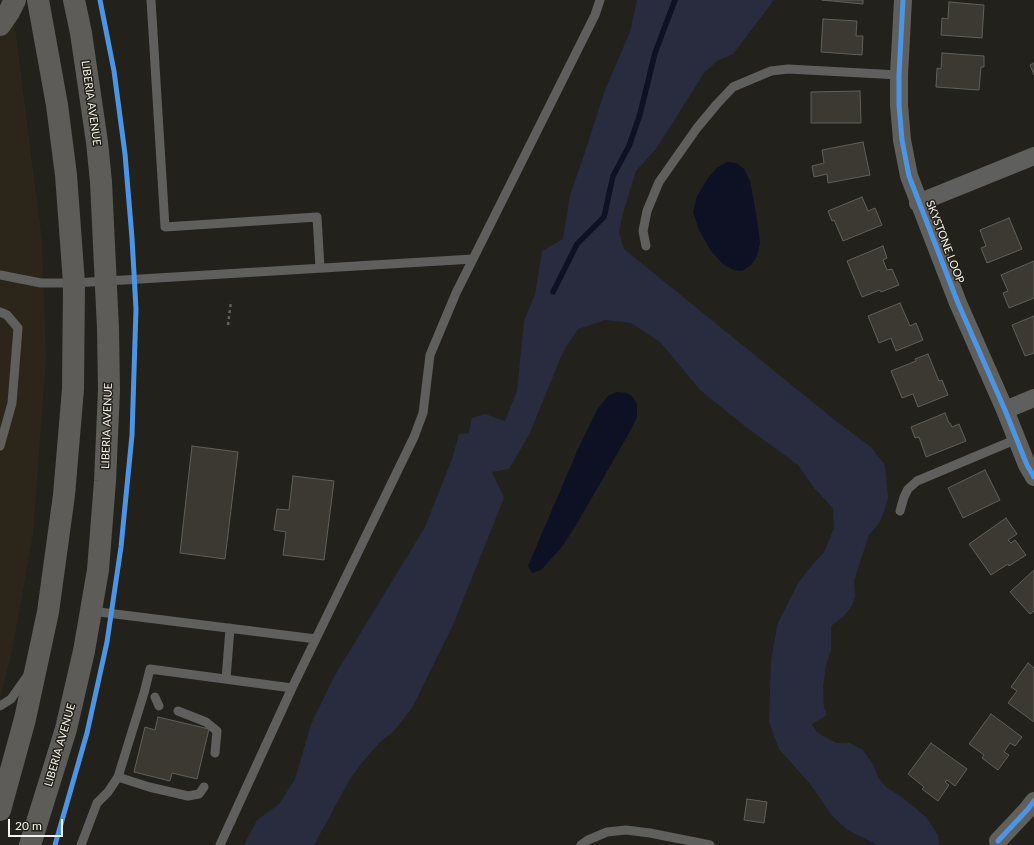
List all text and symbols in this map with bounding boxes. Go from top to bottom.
street label: LIBERIA AVENUE [78,60,104,146]
street label: SKYSTONE LOOP [923,199,967,285]
street label: LIBERIA AVENUE [99,383,115,469]
street label: LIBERIA AVENUE [42,702,78,788]
scale bar [10,811,65,837]
text: 20 m [15,818,42,833]

